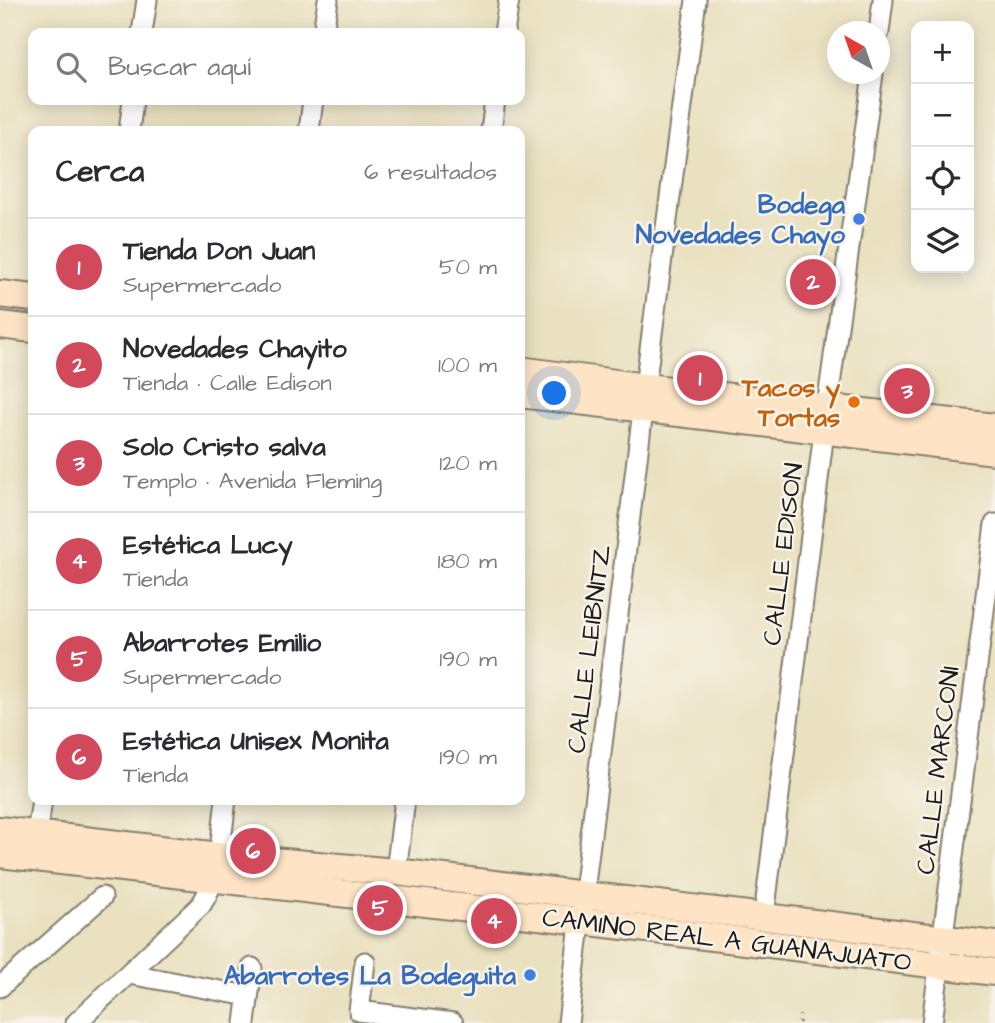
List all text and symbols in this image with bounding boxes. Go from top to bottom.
north arrow [827,21,890,84]
map controls [911,21,974,273]
button: + [911,21,974,84]
search box [28,28,525,105]
icon: search [52,48,90,86]
text: Buscar aquí [108,49,251,85]
button: − [911,84,974,147]
button: locate [911,147,974,210]
text: Cerca [56,151,144,193]
text: 6 resultados [364,156,497,188]
place label: Bodega Novedades Chayo [636,187,846,256]
button: layers [911,210,974,273]
marker: Bodega Novedades Chayo [851,211,867,227]
text: Tienda Don Juan [123,233,315,269]
text: 1 [78,251,80,283]
text: 50 m [439,251,497,283]
pin: 2 [790,256,836,308]
text: Supermercado [123,269,281,301]
text: Novedades Chayito [123,331,347,367]
text: 2 [72,349,86,381]
text: 100 m [438,349,497,381]
pin: 1 [677,352,723,404]
pin: 3 [884,365,930,417]
text: Tienda · Calle Edison [123,367,332,399]
place label: Tacos y Tortas [741,370,841,436]
your location [537,376,571,410]
marker: Tacos y Tortas [846,394,862,410]
text: Solo Cristo salva [123,429,326,465]
text: 3 [73,447,85,479]
text: 120 m [439,447,497,479]
street label: CALLE EDISON [754,461,812,647]
text: Templo · Avenida Fleming [123,465,382,497]
text: Estética Lucy [123,527,292,563]
street label: CALLE LEIBNITZ [558,543,620,755]
text: 4 [71,545,87,577]
text: 180 m [438,545,497,577]
text: Tienda [123,563,188,595]
text: Abarrotes Emilio [123,625,321,661]
text: 5 [71,643,87,675]
text: 190 m [439,643,497,675]
text: Supermercado [123,661,281,693]
street label: CALLE MARCONI [907,664,969,876]
text: Estética Unisex Monita [123,723,389,759]
text: 6 [72,741,86,773]
text: 190 m [439,741,497,773]
text: Tienda [123,759,188,791]
pin: 6 [230,825,276,877]
pin: 5 [357,882,403,934]
pin: 4 [471,895,517,947]
street label: CAMINO REAL A GUANAJUATO [540,899,913,980]
place label: Abarrotes La Bodeguita [224,958,517,997]
marker: Abarrotes La Bodeguita [522,967,538,983]

